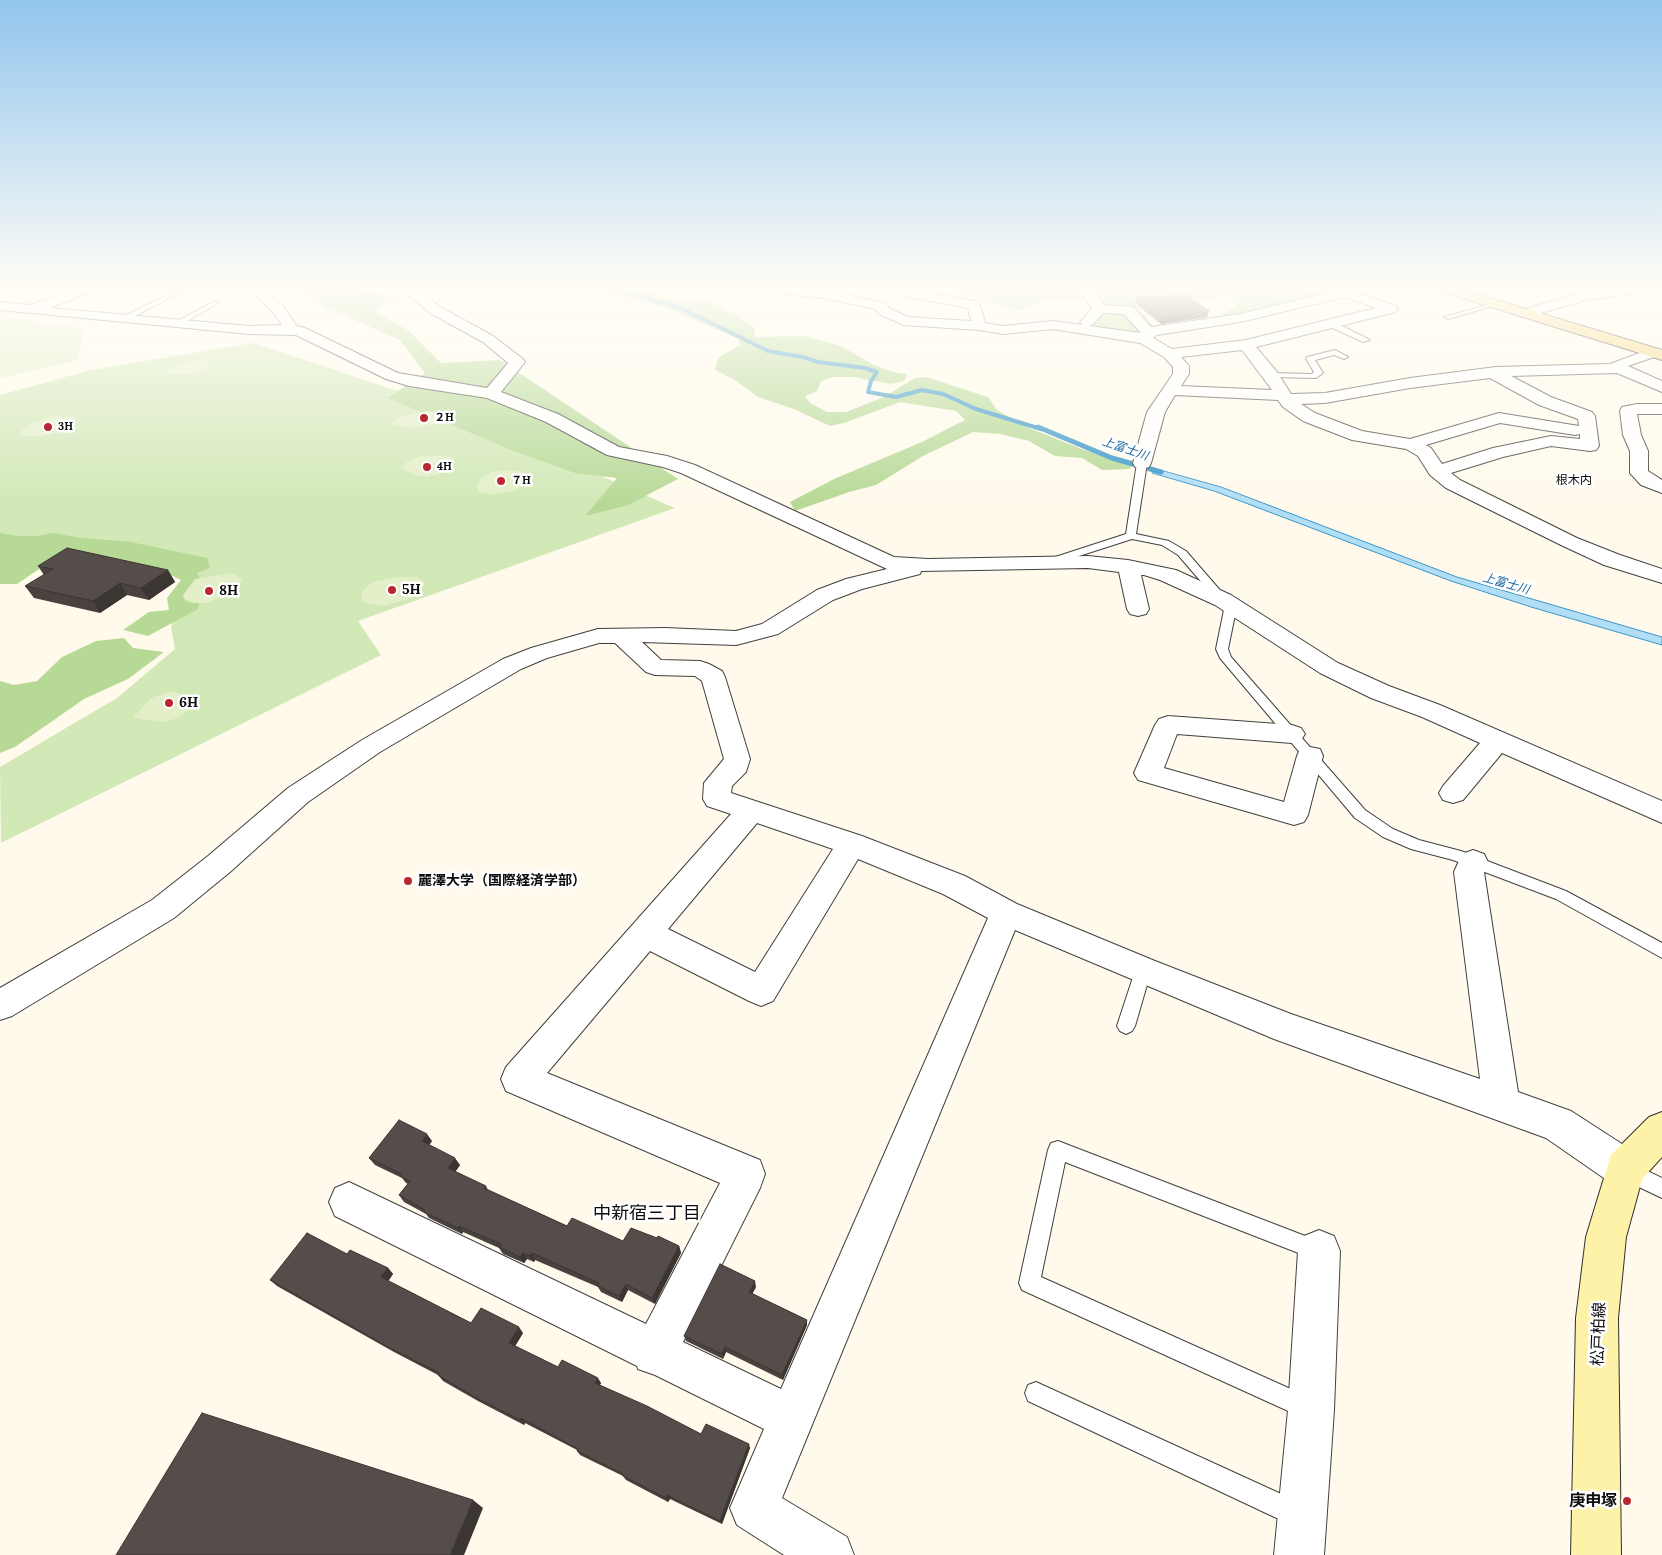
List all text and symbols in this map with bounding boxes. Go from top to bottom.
place label: ２H [434,411,454,425]
marker: ２H [418,412,430,424]
place label: 3H [58,420,73,434]
marker: 3H [42,421,54,433]
water label: 上富士川 [1100,434,1150,464]
place label: 4H [437,460,452,474]
marker: 4H [421,461,433,473]
place label: ７H [511,474,531,488]
district label: 根木内 [1556,474,1592,488]
marker: ７H [495,475,507,487]
water label: 上富士川 [1481,570,1531,598]
place label: 5H [402,582,421,598]
place label: 8H [219,583,238,599]
marker: 5H [386,584,398,596]
marker: 8H [203,585,215,597]
place label: 6H [179,695,198,711]
marker: 6H [163,697,175,709]
place label: 麗澤大学（国際経済学部） [418,873,586,889]
marker: 麗澤大学（国際経済学部） [402,875,414,887]
district label: 中新宿三丁目 [593,1203,701,1225]
street label: 松戸柏線 [1588,1302,1610,1366]
place label: 庚申塚 [1569,1491,1617,1511]
marker: 庚申塚 [1621,1495,1633,1507]

